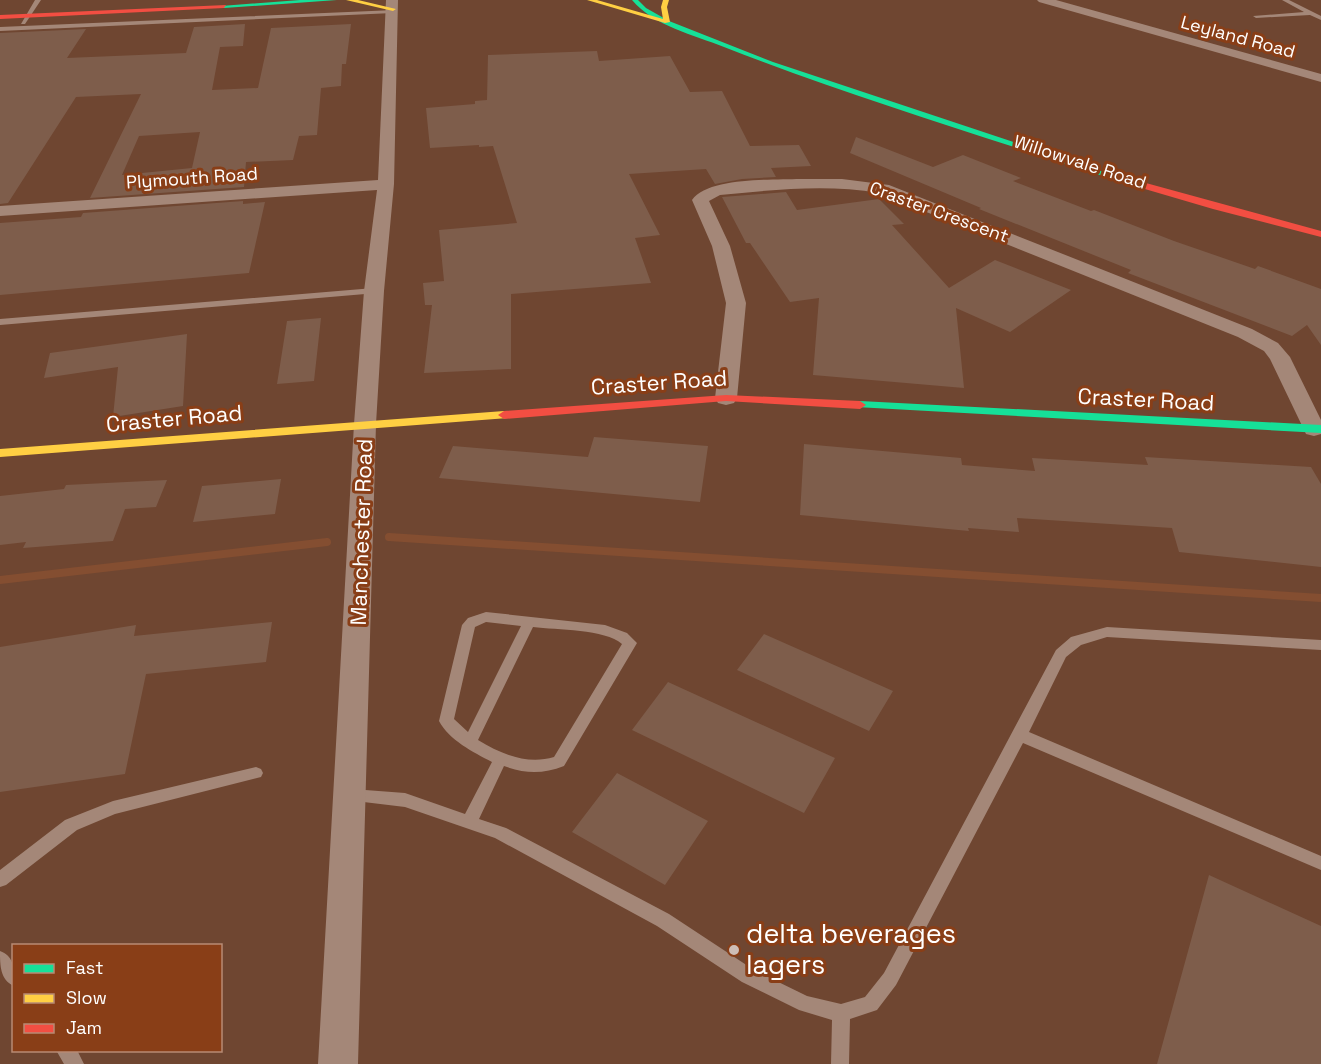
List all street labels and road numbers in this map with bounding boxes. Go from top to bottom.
street label: Leyland Road [1178,10,1298,63]
street label: Willowvale Road [1011,129,1149,194]
street label: Plymouth Road [125,161,259,194]
street label: Craster Crescent [867,176,1012,247]
street label: Craster Road [590,363,728,401]
street label: Craster Road [1077,381,1215,417]
street label: Craster Road [105,398,243,438]
street label: Manchester Road [344,438,378,626]

